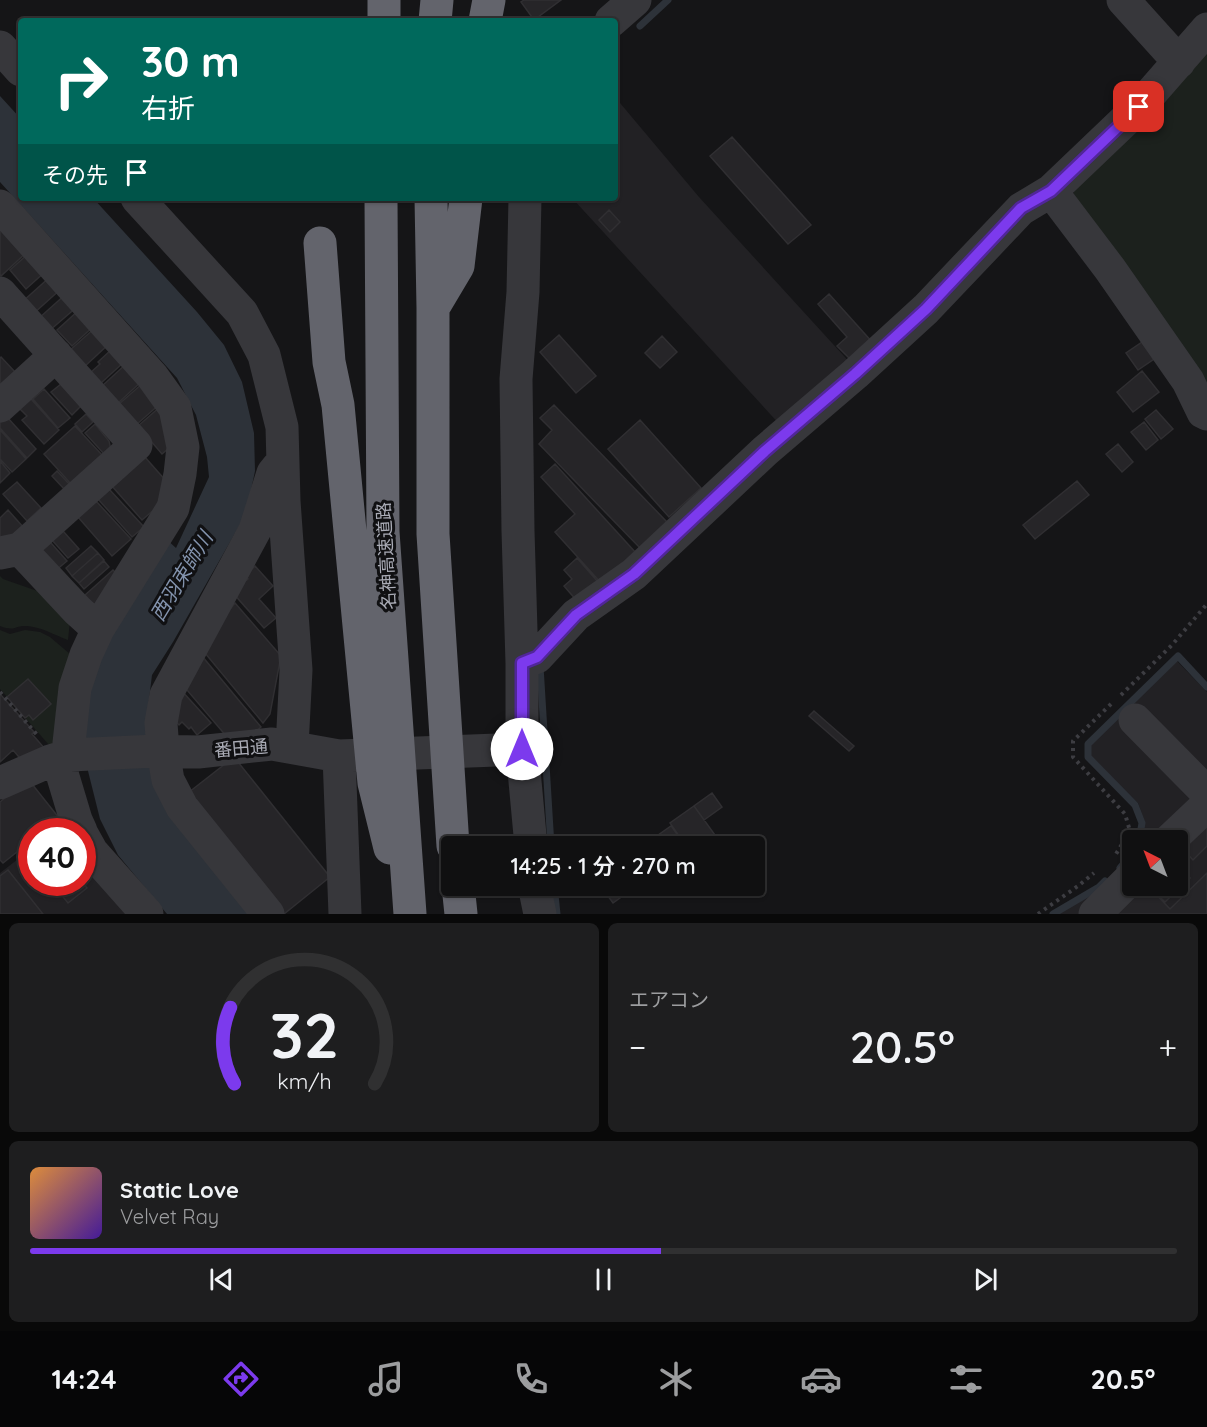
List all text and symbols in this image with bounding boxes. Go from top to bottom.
text: 30 m [141,35,240,88]
icon: right [42,42,120,120]
pin [1113,81,1164,132]
icon: arrive [1122,90,1155,123]
text: 右折 [141,91,195,125]
icon: arrive [120,156,153,189]
text: その先 [42,161,108,189]
street label: 名神高速道路 [372,501,400,611]
water label: 西羽束師川 [145,525,218,625]
position arrow [490,717,554,781]
street label: 番田通 [213,734,269,762]
speed limit sign: 40 [18,818,96,896]
north arrow [1122,830,1188,896]
map controls [1122,830,1188,896]
text: 14:25 · 1 分 · 270 m [510,852,696,880]
text: エアコン [629,987,709,1012]
text: 32 [269,996,339,1074]
text: 20.5° [850,1018,955,1074]
text: − [629,1026,646,1067]
text: + [1158,1026,1177,1067]
text: km/h [277,1069,331,1095]
text: Static Love [120,1176,239,1204]
text: Velvet Ray [120,1204,219,1229]
icon: previous [205,1263,238,1296]
icon: pause [587,1263,620,1296]
icon: next [969,1263,1002,1296]
icon: directions [220,1358,262,1400]
icon: music [365,1358,407,1400]
icon: phone [510,1358,552,1400]
icon: climate [655,1358,697,1400]
icon: car [800,1358,842,1400]
icon: filters [945,1358,987,1400]
text: 14:24 [52,1362,117,1396]
text: 20.5° [1091,1362,1155,1396]

